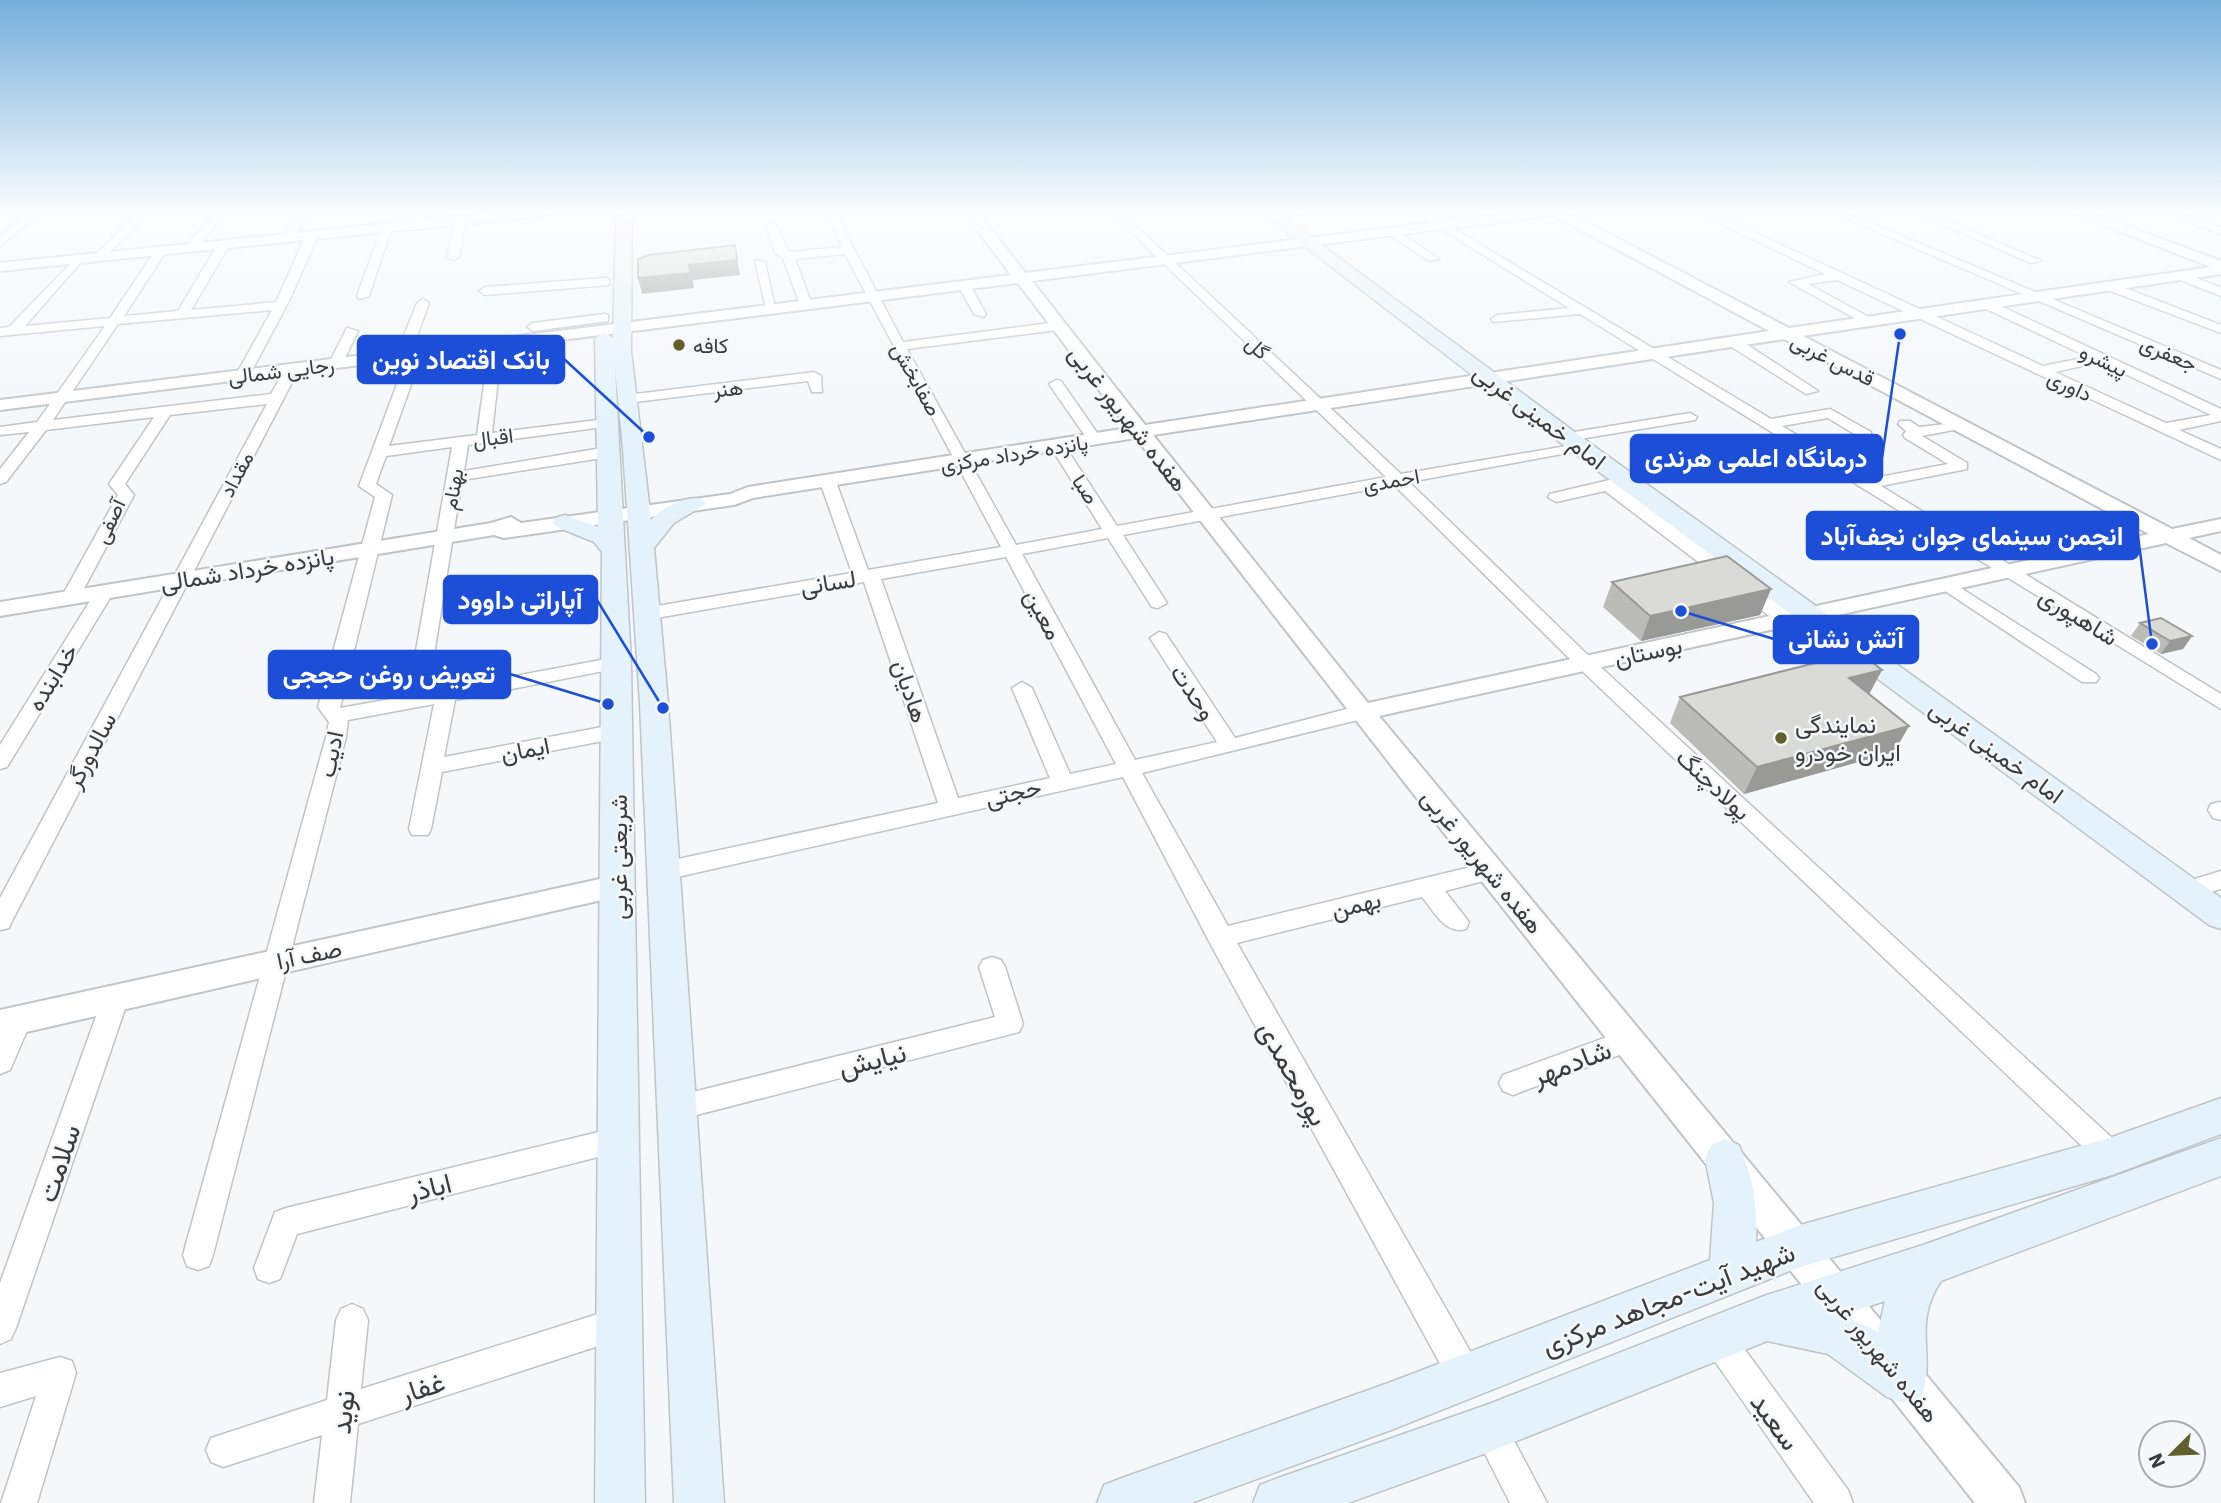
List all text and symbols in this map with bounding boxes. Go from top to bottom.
street label: قدس غربی [1786,326,1880,392]
street label: جعفری [2136,328,2202,378]
street label: گل [1240,329,1276,365]
place label: کافه [693,331,728,359]
callout: بانک اقتصاد نوین [358,336,564,383]
marker: کافه [671,337,687,353]
street label: صفابخش [885,337,949,421]
street label: پیشرو [2075,337,2132,384]
street label: هفده شهریور غربی [1062,338,1196,498]
text: بانک اقتصاد نوین [372,342,550,376]
street label: رجایی شمالی [226,350,336,390]
street label: امام خمینی غربی [1466,356,1613,477]
street label: داوری [2043,363,2097,407]
street label: هنر [711,373,744,404]
street label: اقبال [471,421,515,453]
street label: پانزده خرداد مرکزی [938,427,1090,479]
callout: درمانگاه اعلمی هرندی [1631,435,1882,482]
text: درمانگاه اعلمی هرندی [1644,440,1868,474]
street label: مقداد [212,446,260,502]
street label: احمدی [1361,461,1421,499]
street label: بهنام [435,466,470,512]
street label: صبا [1066,469,1106,509]
street label: آصفی [86,492,132,548]
callout: انجمن سینمای جوان نجف‌آباد [1807,512,2138,559]
text: انجمن سینمای جوان نجف‌آباد [1820,518,2124,552]
street label: پانزده خرداد شمالی [158,539,336,600]
street label: لسانی [798,562,858,602]
callout: آپاراتی داوود [444,576,597,623]
street label: شاهپوری [2033,579,2125,654]
text: آپاراتی داوود [458,582,585,618]
street label: معین [1017,583,1071,645]
callout: آتش نشانی [1774,616,1918,663]
text: آتش نشانی [1788,621,1906,655]
street label: بوستان [1611,628,1685,674]
street label: خدابنده [19,637,85,717]
callout: تعویض روغن حججی [269,651,510,698]
street label: هادیان [885,655,937,727]
text: تعویض روغن حججی [283,656,495,690]
street label: وحدت [1164,658,1224,726]
street label: امام خمینی غربی [1923,691,2071,811]
street label: سالدورگر [56,707,123,794]
place label: نمایندگی ایران خودرو [1795,708,1901,768]
street label: ادیب [309,728,351,780]
street label: ایمان [498,729,552,769]
marker: نمایندگی ایران خودرو [1773,730,1789,746]
street label: پولادچنگ [1669,741,1758,828]
street label: حجتی [982,770,1044,814]
street label: هفده شهریور غربی [1415,782,1551,940]
street label: شریعتی غربی [602,794,634,920]
street label: بهمن [1328,882,1384,926]
street label: صف آرا [274,932,344,976]
street label: پورمحمدی [1249,1014,1338,1133]
street label: شادمهر [1525,1030,1616,1094]
street label: نیایش [834,1033,910,1085]
street label: سلامت [28,1119,88,1207]
street label: اباذر [402,1164,455,1211]
street label: شهید آیت-مجاهد مرکزی [1536,1233,1800,1363]
street label: هفده شهریور غربی [1811,1271,1947,1429]
street label: غفار [394,1362,449,1412]
street label: سعید [1742,1385,1810,1457]
street label: نوید [321,1388,363,1436]
north arrow [2137,1419,2207,1489]
text: N [2143,1450,2170,1472]

